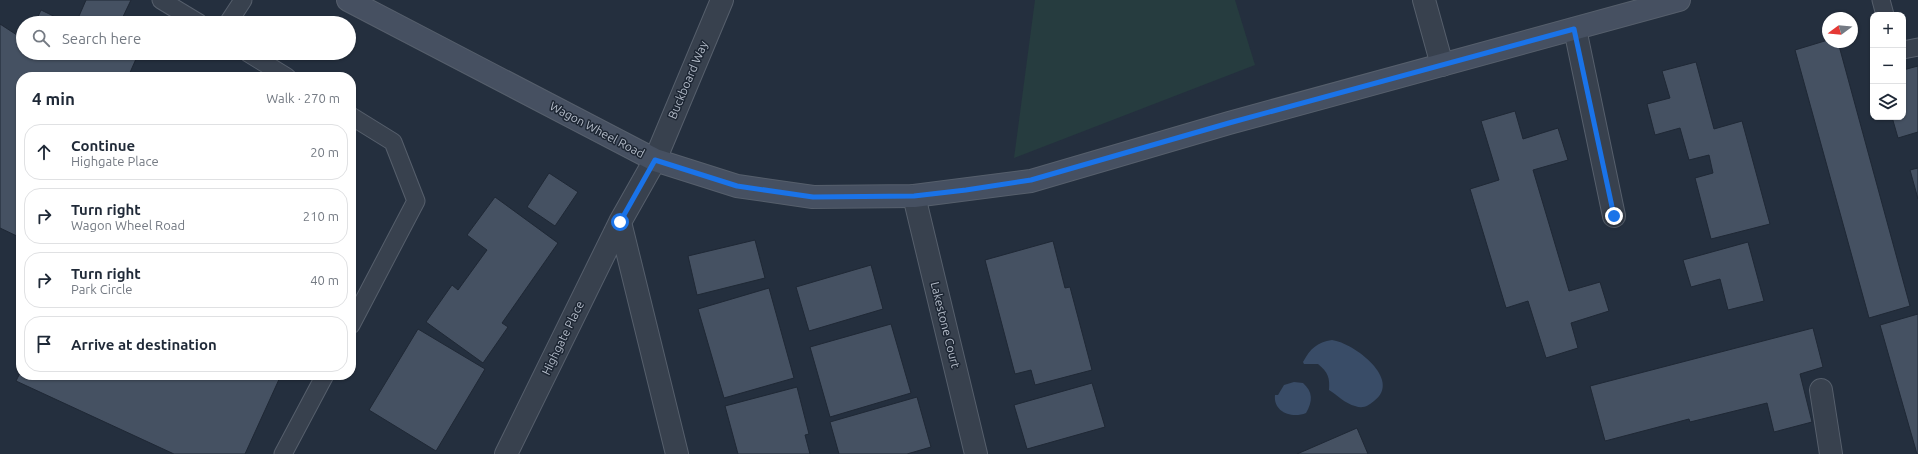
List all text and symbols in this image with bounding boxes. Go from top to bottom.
north arrow [1822,12,1858,48]
map controls [1870,12,1906,120]
button: + [1870,12,1906,48]
search box [16,16,356,60]
icon: search [30,27,52,49]
text: Search here [62,30,141,47]
street label: Buckboard Way [665,39,710,121]
button: − [1870,48,1906,84]
button: layers [1870,84,1906,120]
text: 4 min [32,89,75,108]
text: Walk · 270 m [266,91,340,105]
street label: Wagon Wheel Road [548,99,647,160]
text: Continue [71,137,135,154]
icon: ahead [33,141,55,163]
text: 20 m [310,145,339,159]
text: Highgate Place [71,154,159,168]
text: Turn right [71,201,141,218]
icon: right [33,205,55,227]
route end [1605,207,1623,225]
text: 210 m [303,209,339,223]
route start [611,213,629,231]
text: Wagon Wheel Road [71,218,185,232]
text: Turn right [71,265,141,282]
icon: right [33,269,55,291]
text: 40 m [310,273,339,287]
street label: Lakestone Court [928,280,963,370]
text: Park Circle [71,282,132,296]
street label: Highgate Place [539,299,586,377]
icon: arrive [33,333,55,355]
text: Arrive at destination [71,336,217,353]

